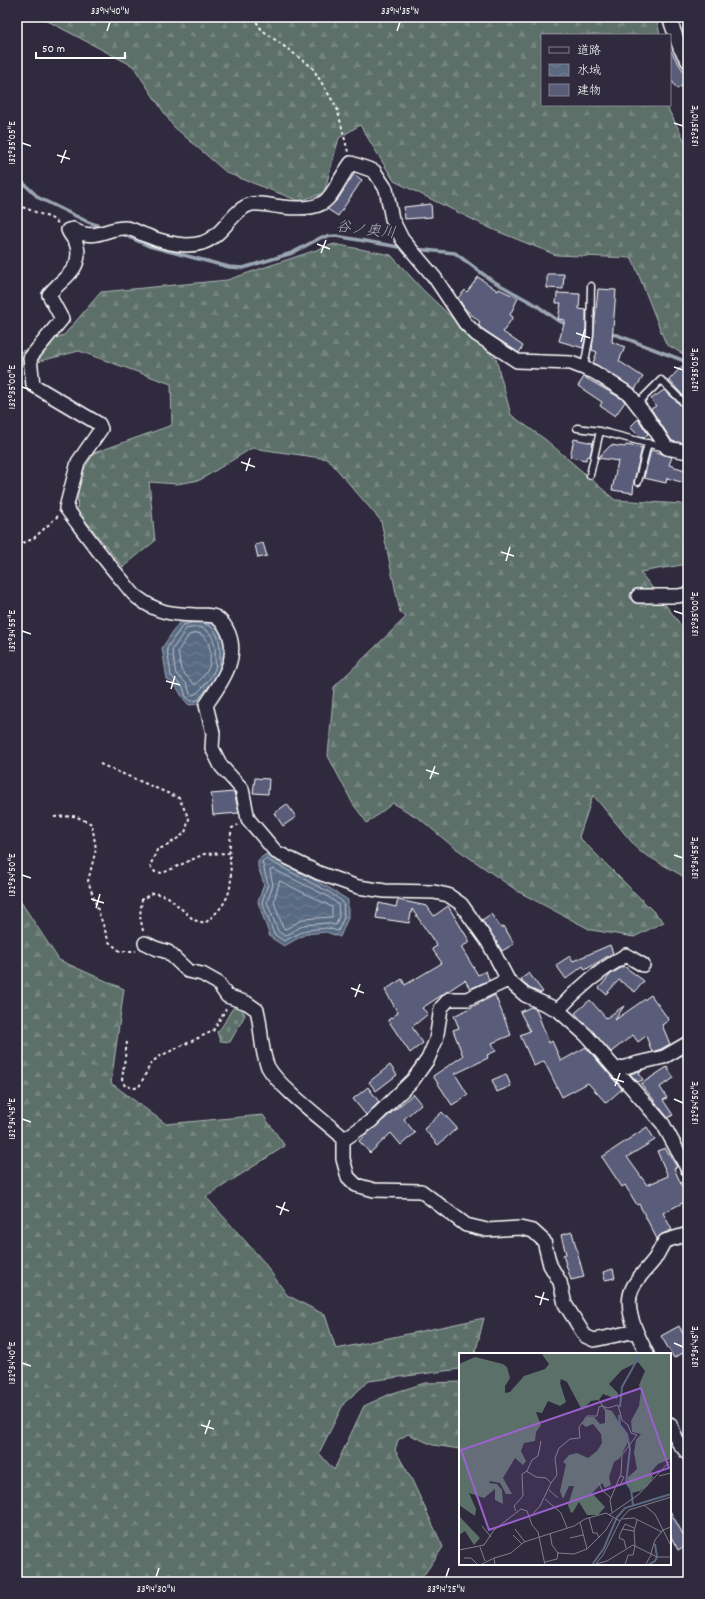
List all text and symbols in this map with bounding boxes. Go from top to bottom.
text: 33°14'40"N [91,5,129,19]
text: 33°14'35"N [381,5,419,19]
scale bar [36,34,125,60]
legend [541,34,671,106]
text: 50 m [42,41,65,58]
text: 道路 [577,43,601,60]
text: 水域 [577,63,601,80]
text: 建物 [577,83,601,100]
text: 132°35'10"E [689,105,703,147]
text: 132°35'05"E [6,121,20,165]
water label: 谷ノ奥川 [335,216,397,246]
text: 132°35'05"E [689,348,703,392]
text: 132°35'00"E [6,364,20,409]
text: 132°35'00"E [689,591,703,636]
text: 132°34'55"E [6,609,20,652]
text: 132°34'55"E [689,836,703,879]
text: 132°34'50"E [6,853,20,896]
text: 132°34'50"E [689,1081,703,1124]
text: 132°34'45"E [6,1098,20,1140]
text: 132°34'45"E [689,1326,703,1368]
text: 132°34'40"E [6,1341,20,1384]
inset map [459,1353,671,1565]
text: 33°14'30"N [137,1583,175,1597]
text: 33°14'25"N [427,1583,465,1597]

